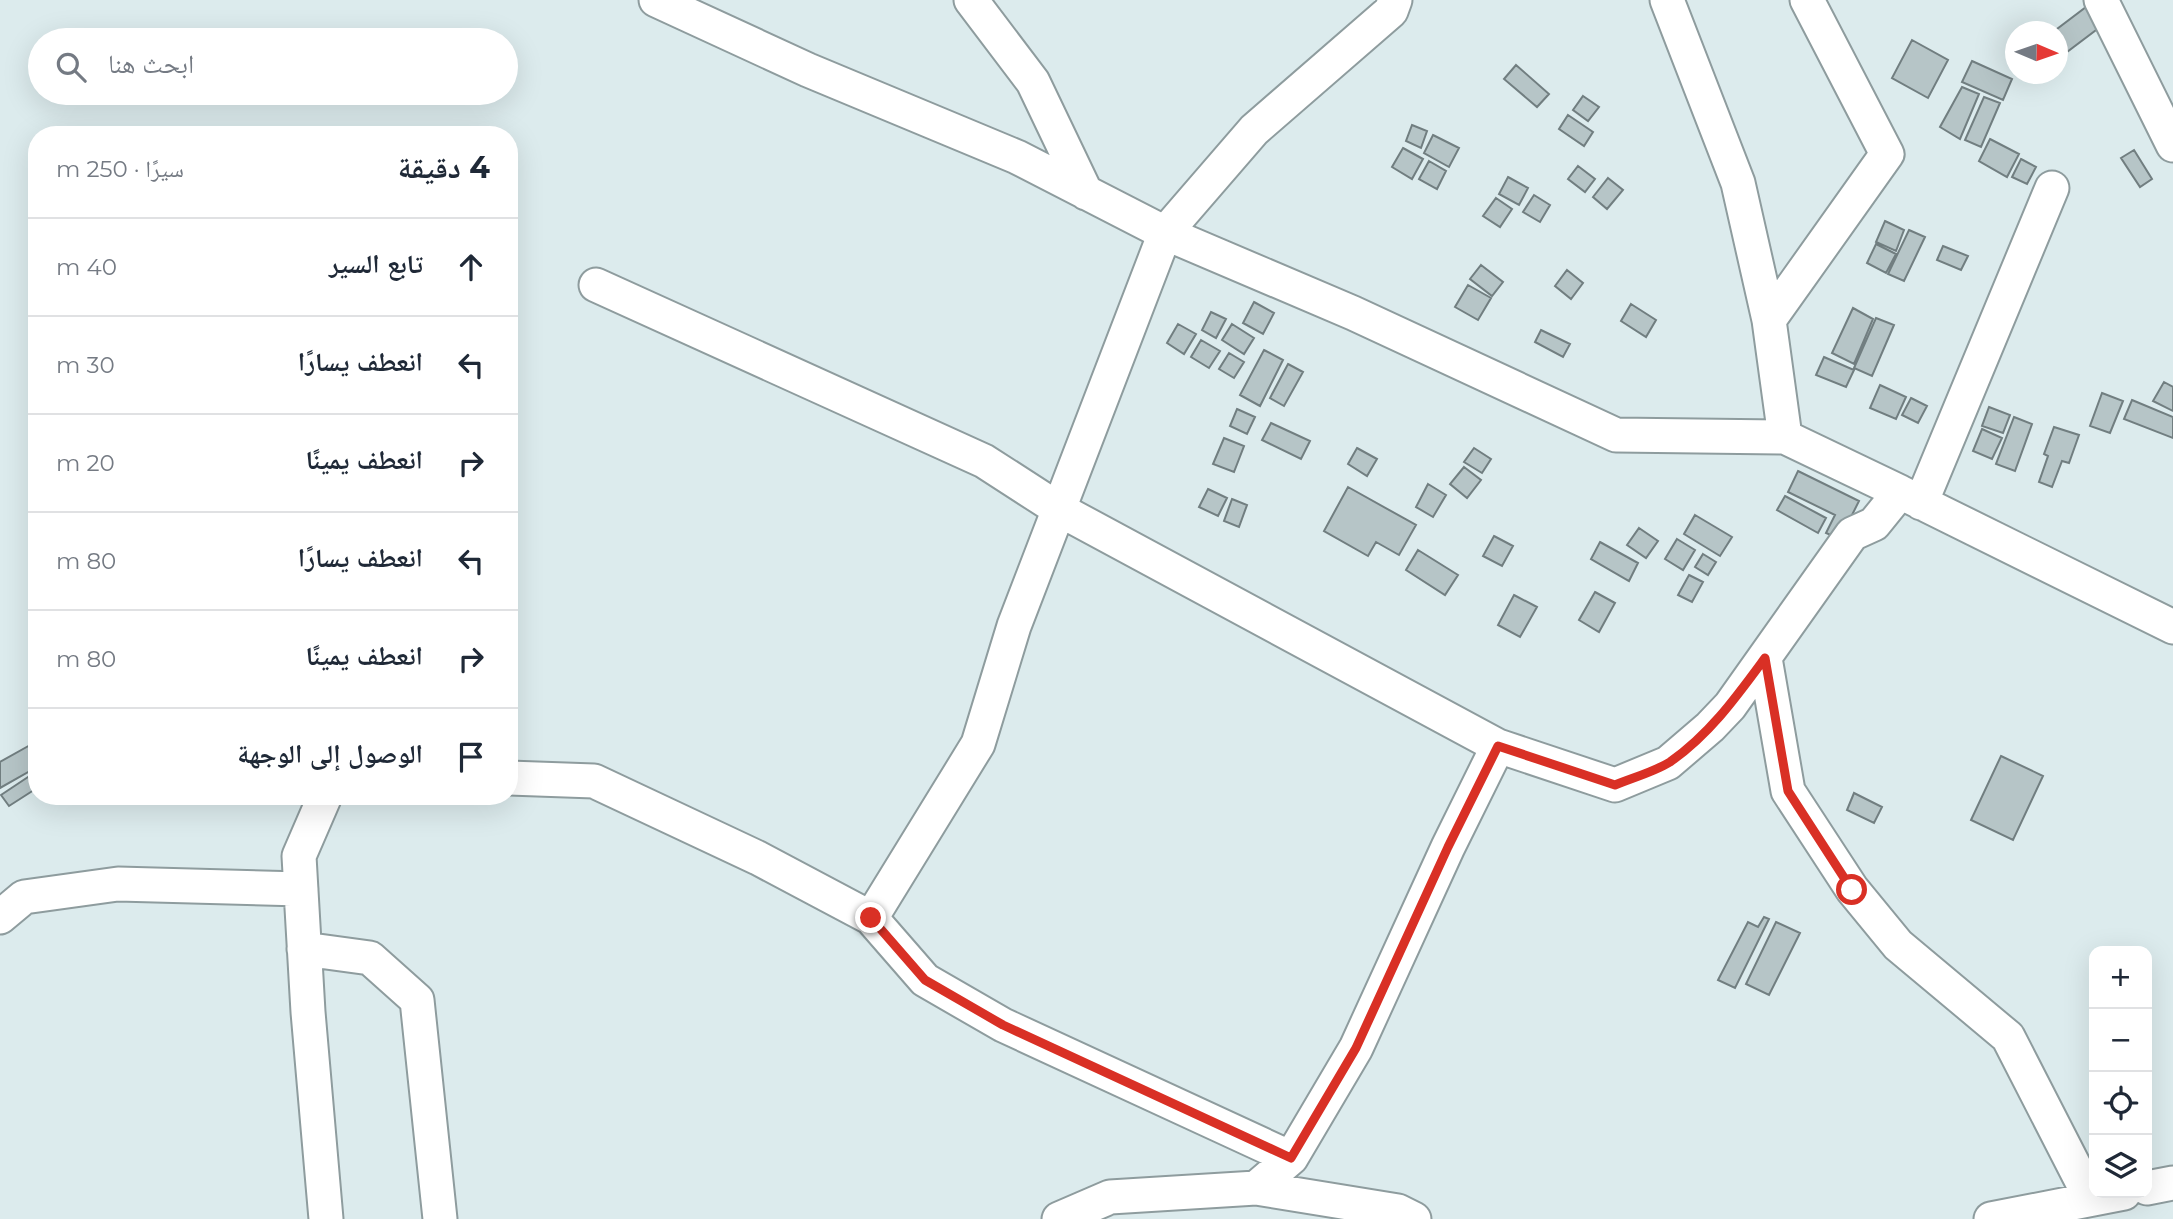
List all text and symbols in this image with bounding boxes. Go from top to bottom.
north arrow [2005,21,2068,84]
search box [28,28,518,105]
icon: search [52,48,90,86]
text: ابحث هنا [108,48,194,80]
text: 4 دقيقة [398,149,490,186]
text: سيرًا · 250 m [56,155,184,183]
text: تابع السير [329,248,423,280]
icon: ahead [452,248,490,286]
text: 40 m [56,253,117,281]
text: انعطف يسارًا [298,346,423,378]
icon: left [452,346,490,384]
text: 30 m [56,351,115,379]
text: انعطف يمينًا [305,444,423,476]
icon: right [452,444,490,482]
text: 20 m [56,449,115,477]
text: انعطف يسارًا [298,542,423,574]
icon: left [452,542,490,580]
text: 80 m [56,547,116,575]
text: انعطف يمينًا [305,640,423,672]
icon: right [452,640,490,678]
text: 80 m [56,645,116,673]
text: الوصول إلى الوجهة [237,738,423,770]
icon: arrive [452,738,490,776]
route start [1836,874,1867,905]
route end [855,902,886,933]
map controls [2089,946,2152,1198]
button: + [2089,946,2152,1009]
button: − [2089,1009,2152,1072]
button: locate [2089,1072,2152,1135]
button: layers [2089,1135,2152,1198]

